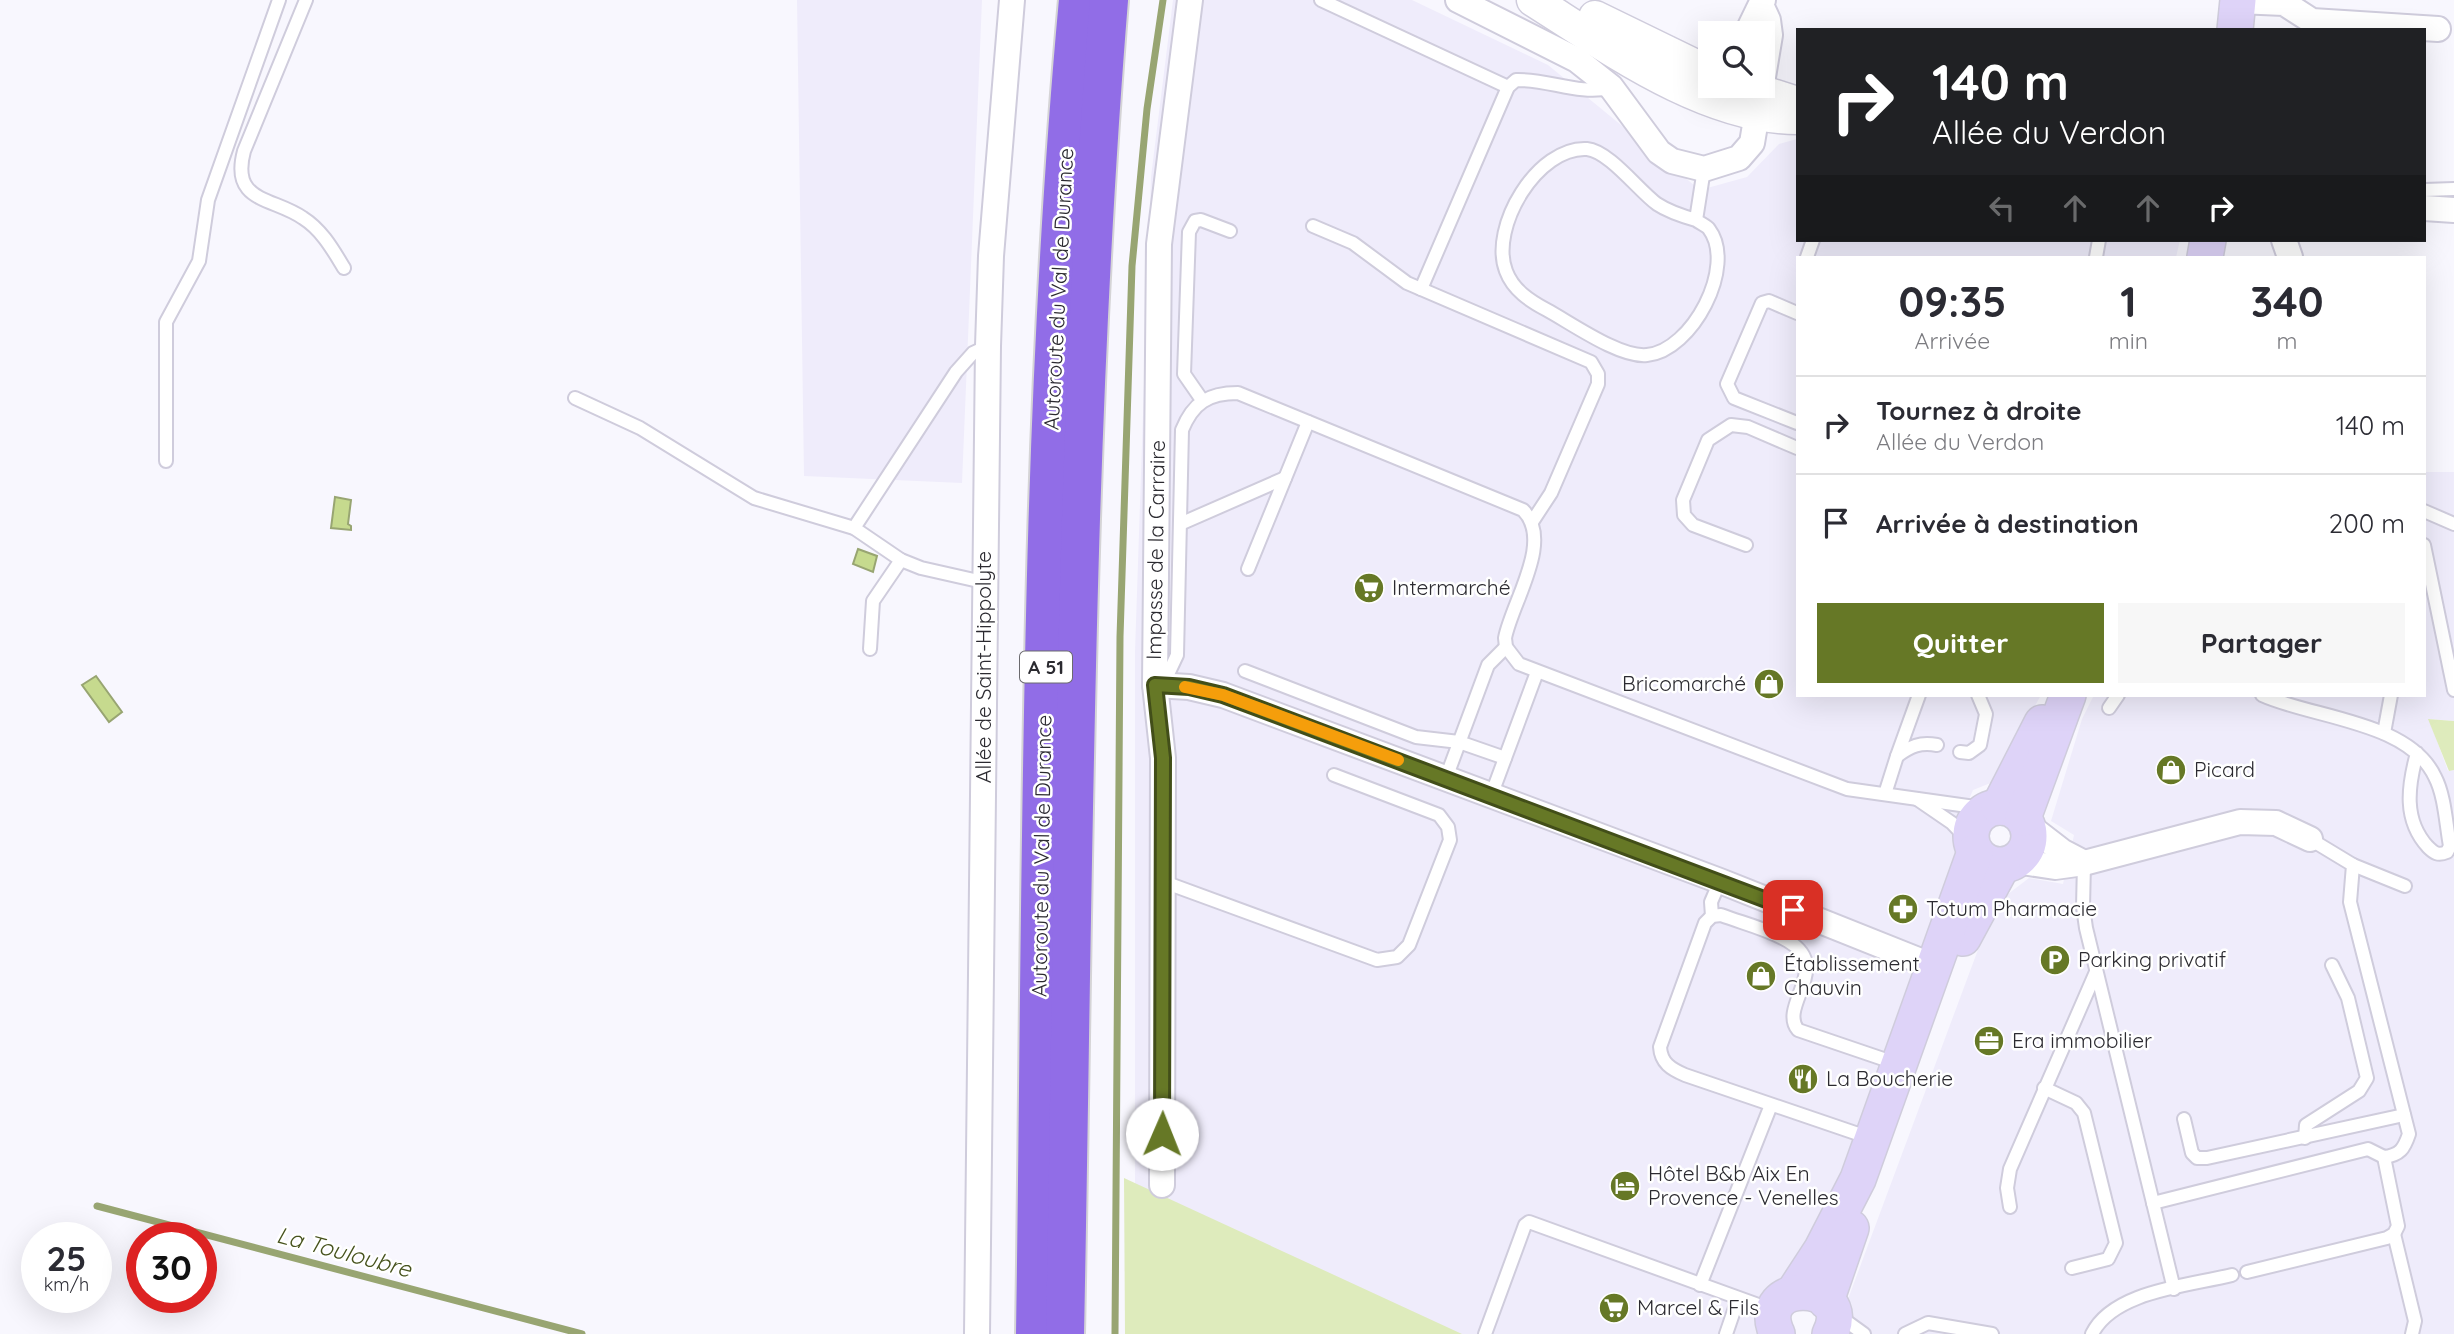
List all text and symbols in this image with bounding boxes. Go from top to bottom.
map controls [1698,21,1775,98]
button: search [1698,21,1775,98]
text: 140 m [1932,51,2069,112]
icon: right [1817,56,1908,147]
text: Allée du Verdon [1932,112,2166,152]
street label: Autoroute du Val de Durance [1038,147,1078,431]
icon: left [1983,189,2021,227]
icon: ahead [2056,189,2094,227]
icon: ahead [2129,189,2167,227]
icon: right [2202,189,2240,227]
text: 09:35 [1898,275,2006,328]
text: 1 [2120,275,2137,328]
text: 340 [2250,275,2324,328]
text: Arrivée [1915,326,1990,355]
text: min [2109,326,2148,355]
text: m [2277,326,2297,355]
text: Tournez à droite [1876,394,2081,427]
icon: right [1817,406,1855,444]
text: 140 m [2336,409,2405,442]
text: Allée du Verdon [1876,427,2044,456]
street label: Impasse de la Carraire [1140,440,1170,660]
icon: arrive [1817,504,1855,542]
text: Arrivée à destination [1876,507,2139,540]
text: 200 m [2329,507,2405,540]
street label: Allée de Saint-Hippolyte [970,551,996,783]
supermarket icon: Intermarché [1352,571,1386,605]
place label: Intermarché [1392,574,1511,600]
button: Quitter [1817,603,2104,683]
button: Partager [2118,603,2405,683]
road number: A 51 [1020,652,1072,682]
shop icon: Bricomarché [1752,667,1786,701]
place label: Bricomarché [1622,670,1746,696]
street label: Autoroute du Val de Durance [1026,715,1056,997]
shop icon: Picard [2154,753,2188,787]
place label: Picard [2194,756,2255,782]
pin [1763,880,1823,940]
icon: arrive [1774,891,1812,929]
pharmacy icon: Totum Pharmacie [1886,892,1920,926]
place label: Totum Pharmacie [1926,895,2097,921]
parking icon: Parking privatif [2038,943,2072,977]
place label: Parking privatif [2078,946,2227,972]
place label: Établissement Chauvin [1784,950,1920,1000]
shop icon: Établissement Chauvin [1744,959,1778,993]
office icon: Era immobilier [1972,1024,2006,1058]
place label: Era immobilier [2012,1027,2152,1053]
restaurant icon: La Boucherie [1786,1062,1820,1096]
place label: La Boucherie [1826,1065,1953,1091]
position arrow [1125,1097,1199,1171]
place label: Hôtel B&b Aix En Provence - Venelles [1648,1160,1839,1210]
hotel icon: Hôtel B&b Aix En Provence - Venelles [1608,1169,1642,1203]
water label: La Touloubre [274,1220,415,1284]
speed limit sign: 30 [126,1222,217,1313]
text: 25 [46,1236,87,1280]
text: km/h [44,1273,89,1296]
supermarket icon: Marcel & Fils [1597,1291,1631,1325]
place label: Marcel & Fils [1637,1294,1759,1320]

